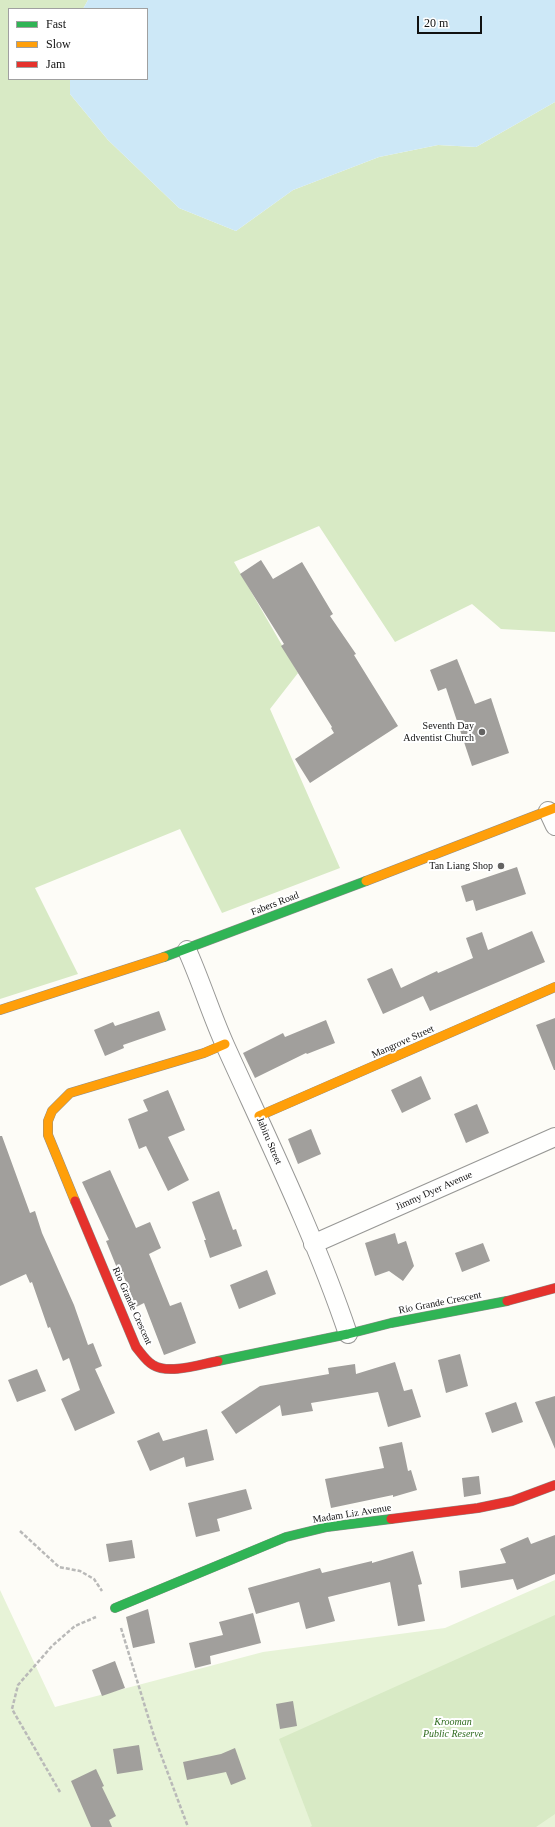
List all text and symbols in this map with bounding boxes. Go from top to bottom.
legend [8,8,148,80]
scale bar [419,8,484,34]
text: 20 m [424,16,448,30]
text: Fast [46,17,66,31]
text: Slow [46,37,71,51]
text: Jam [46,57,65,71]
place label: Seventh Day Adventist Church [403,720,474,744]
marker: Seventh Day Adventist Church [477,727,487,737]
place label: Tan Liang Shop [429,860,493,872]
marker: Tan Liang Shop [496,861,506,871]
street label: Fabers Road [249,889,301,919]
street label: Mangrove Street [370,1023,436,1061]
street label: Jabiru Street [254,1116,284,1166]
street label: Jimmy Dyer Avenue [394,1169,474,1213]
street label: Rio Grande Crescent [109,1265,155,1347]
street label: Rio Grande Crescent [398,1289,482,1317]
street label: Madam Liz Avenue [312,1502,392,1526]
park label: Krooman Public Reserve [423,1716,483,1740]

